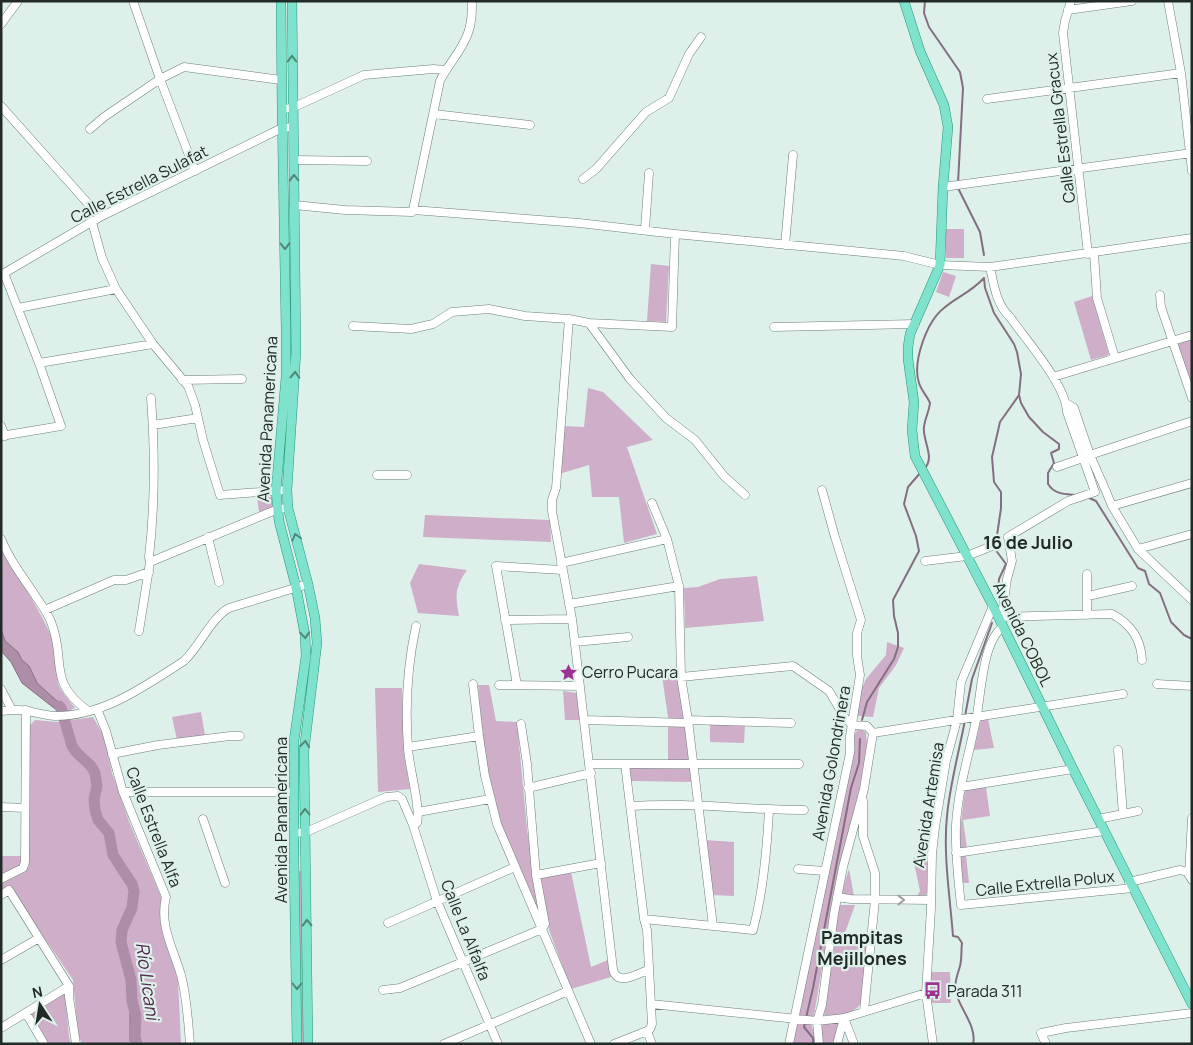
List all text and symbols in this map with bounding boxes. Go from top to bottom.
street label: Calle Estrella Gracux [1040,51,1080,204]
one-way arrow [287,55,297,63]
street label: Calle Estrella Sulafat [66,140,212,228]
one-way arrow [289,174,299,182]
one-way arrow [279,243,290,251]
street label: Avenida Panamericana [252,335,282,503]
one-way arrow [290,371,301,379]
district label: 16 de Julio [983,530,1073,554]
one-way arrow [291,533,301,541]
street label: Avenida COBOL [988,578,1058,690]
one-way arrow [299,631,310,639]
place label: Cerro Pucara [582,661,678,683]
place icon: Cerro Pucara [558,662,578,682]
street label: Avenida Golondrinera [807,684,855,842]
street label: Avenida Panamericana [270,737,292,903]
one-way arrow [299,739,310,747]
street label: Avenida Artemisa [907,741,949,869]
street label: Calle Estrella Alfa [121,764,187,890]
one-way arrow [300,808,310,816]
street label: Calle Extrella Polux [974,865,1116,901]
street label: Calle La Alfalfa [436,876,496,984]
one-way arrow [898,895,906,905]
one-way arrow [302,918,313,926]
district label: Pampitas Mejillones [817,925,907,970]
water label: Río Licani [131,941,166,1024]
north arrow [15,980,65,1030]
place label: Parada 311 [947,980,1022,1002]
text: N [30,981,44,1002]
bus stop icon: Parada 311 [923,981,943,1001]
one-way arrow [292,982,302,990]

